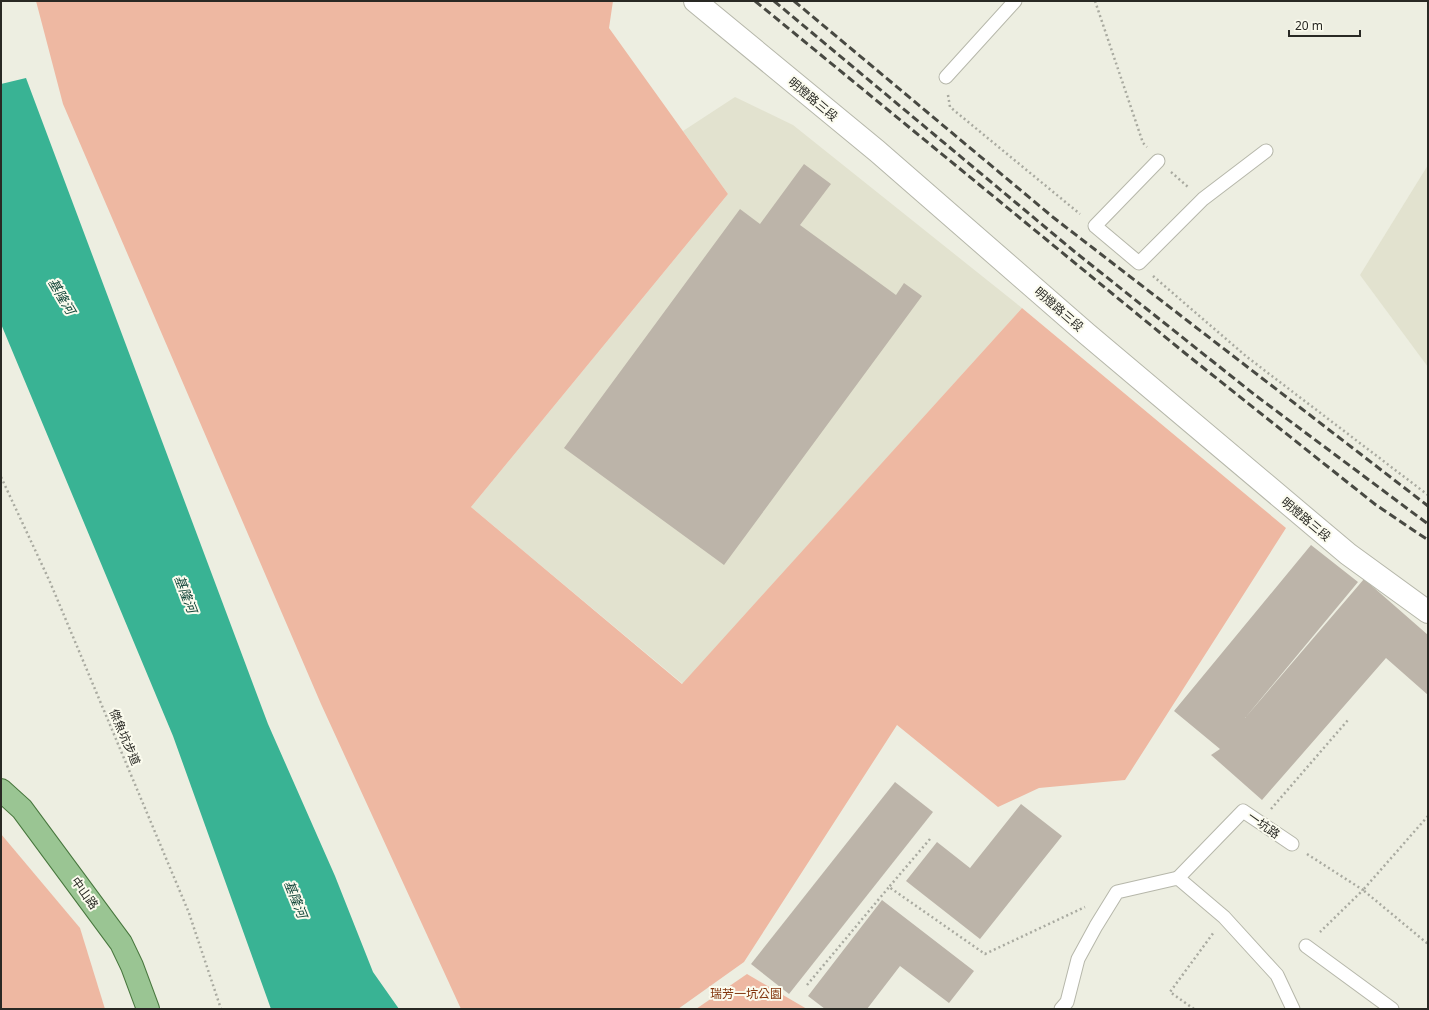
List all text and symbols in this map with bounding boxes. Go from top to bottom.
scale bar [1289,12,1360,38]
text: 20 m [1295,17,1323,34]
street label: 明燈路三段 [785,73,841,125]
water label: 基隆河 [44,275,81,320]
street label: 明燈路三段 [1031,283,1087,335]
street label: 明燈路三段 [1278,493,1334,545]
water label: 基隆河 [171,573,202,618]
street label: 傑魚坑步道 [105,706,145,768]
street label: 一坑路 [1244,808,1284,842]
street label: 中山路 [68,873,102,913]
water label: 基隆河 [280,878,313,923]
park label: 瑞芳一坑公園 [710,985,782,1002]

